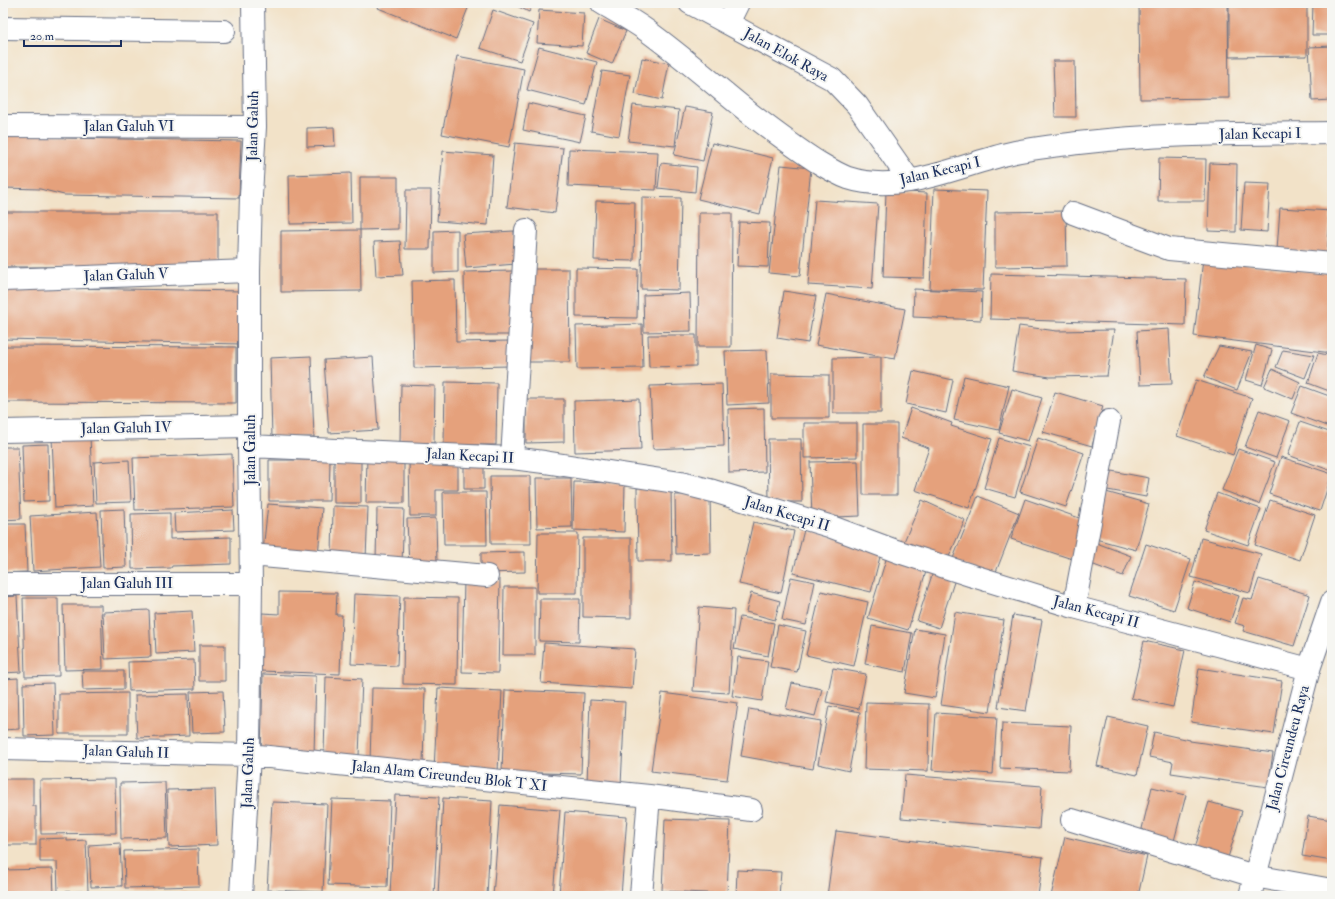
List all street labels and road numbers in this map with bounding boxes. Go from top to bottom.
street label: Jalan Elok Raya [739,23,833,87]
street label: Jalan Galuh [243,90,264,163]
street label: Jalan Galuh VI [83,117,174,137]
street label: Jalan Kecapi I [1218,124,1301,145]
street label: Jalan Kecapi I [897,152,982,191]
street label: Jalan Galuh V [82,264,170,287]
street label: Jalan Galuh [241,414,261,487]
street label: Jalan Galuh IV [79,418,173,439]
street label: Jalan Kecapi II [424,444,515,469]
street label: Jalan Kecapi II [741,492,832,537]
street label: Jalan Galuh III [80,574,173,594]
street label: Jalan Kecapi II [1050,591,1141,634]
street label: Jalan Cireundeu Raya [1262,682,1315,814]
street label: Jalan Galuh [237,737,260,810]
street label: Jalan Galuh II [82,741,169,764]
street label: Jalan Alam Cireundeu Blok T XI [349,756,548,797]

